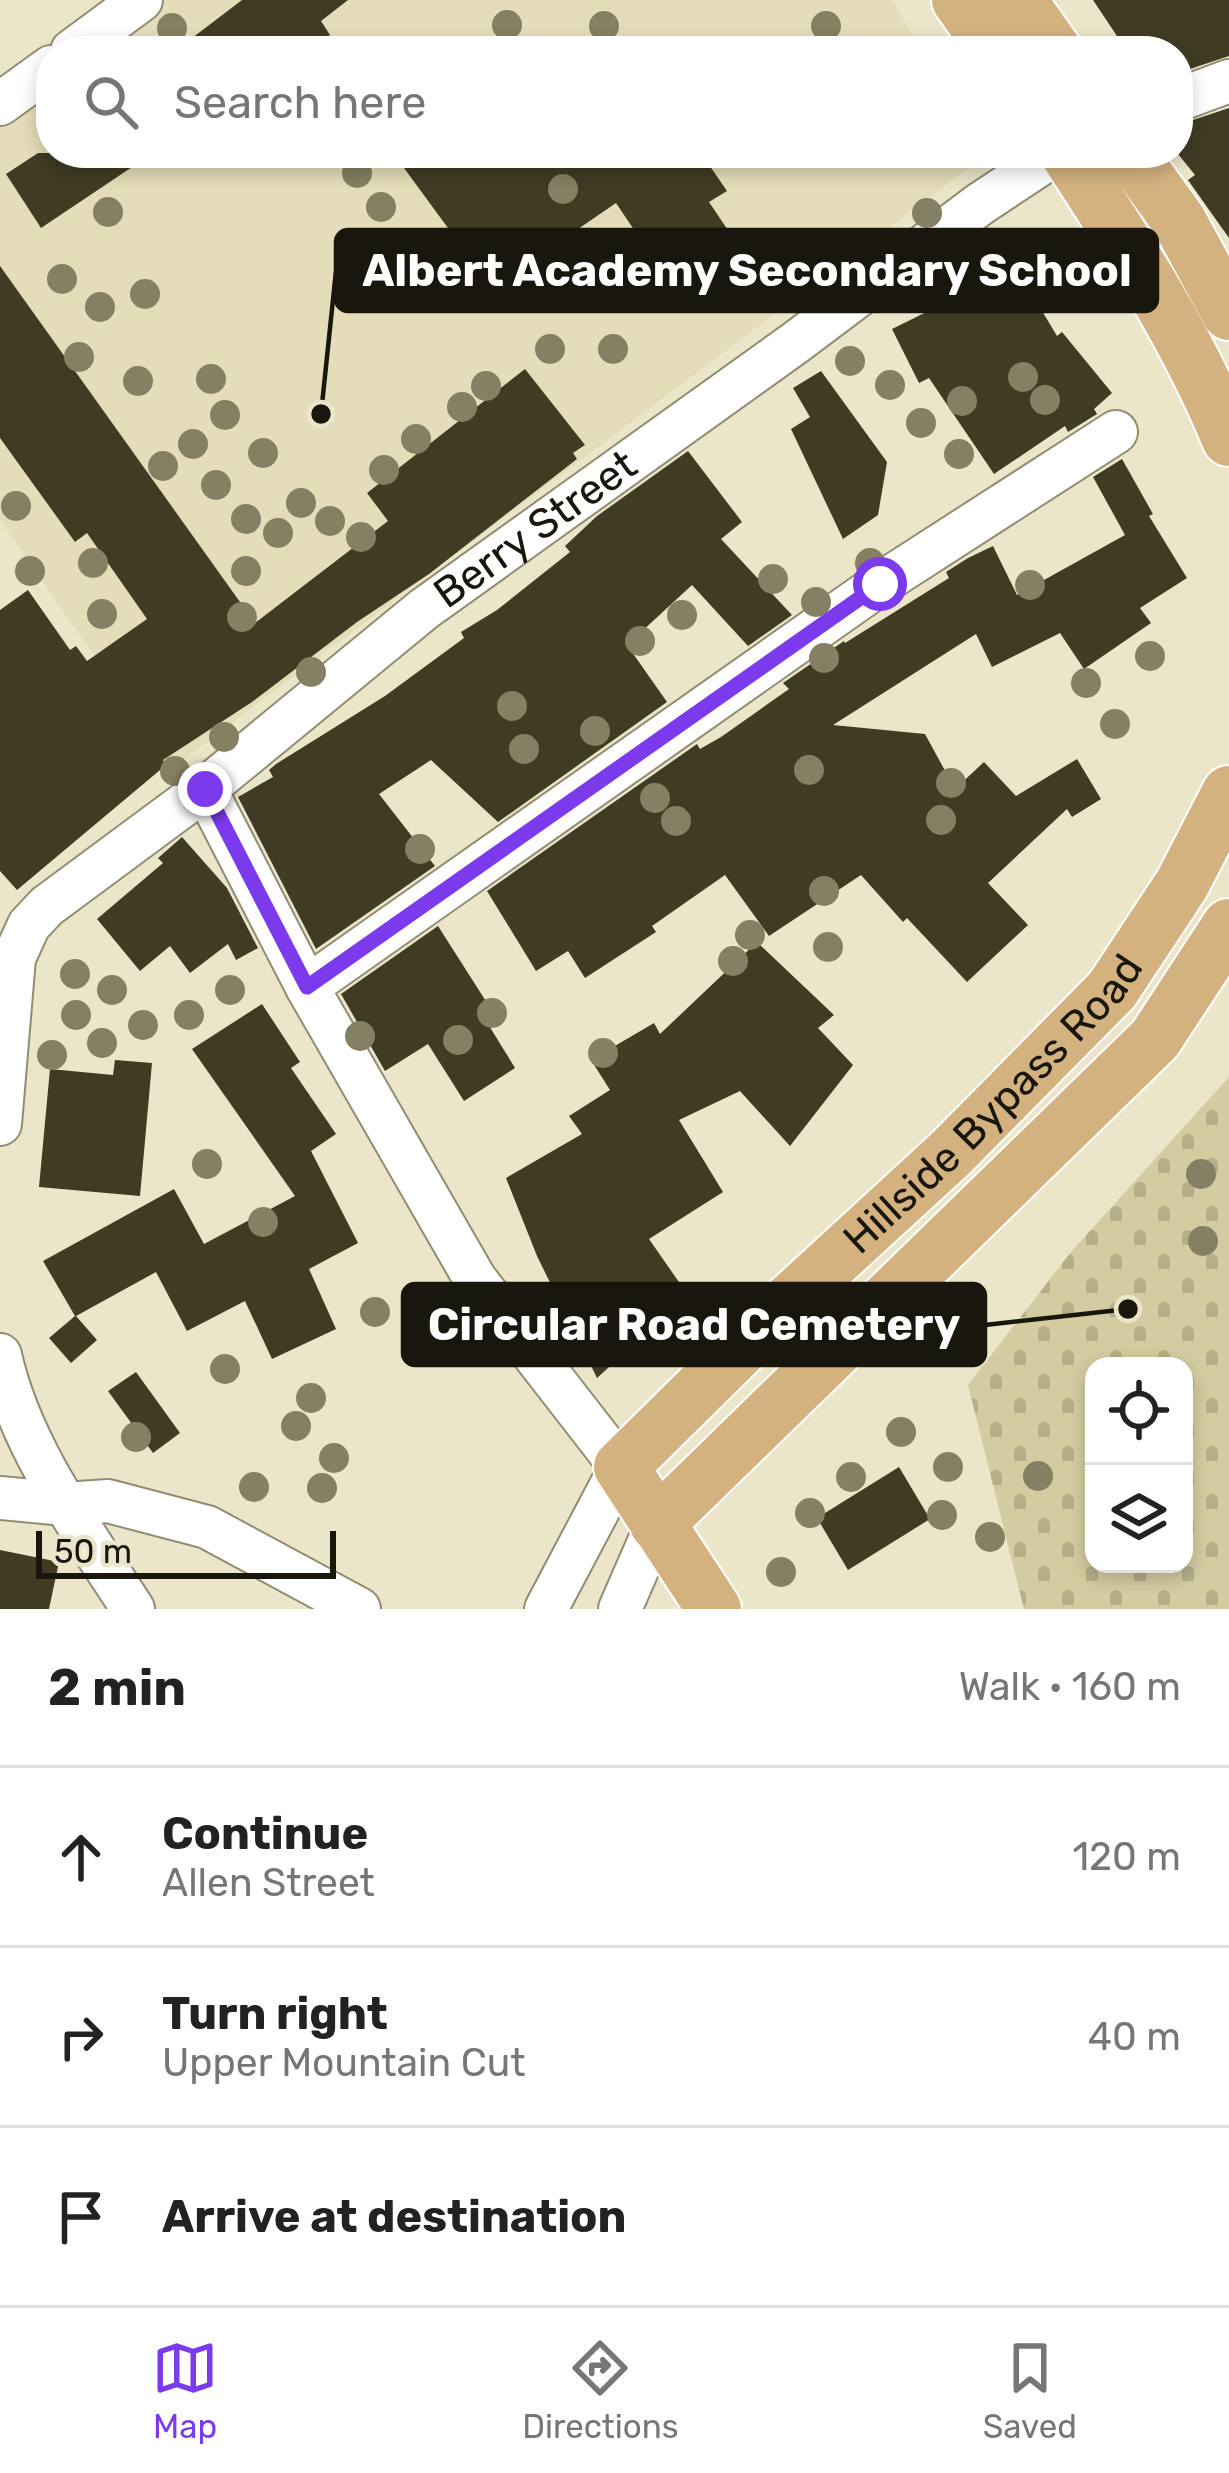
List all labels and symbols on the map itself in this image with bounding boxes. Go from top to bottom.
callout: Albert Academy Secondary School [336,230,1157,311]
text: Albert Academy Secondary School [362,244,1132,297]
street label: Berry Street [424,440,646,619]
route start [853,557,907,611]
route end [178,762,232,816]
street label: Hillside Bypass Road [833,945,1153,1264]
callout: Circular Road Cemetery [403,1284,985,1365]
text: Circular Road Cemetery [428,1298,960,1351]
scale bar [36,1525,336,1578]

